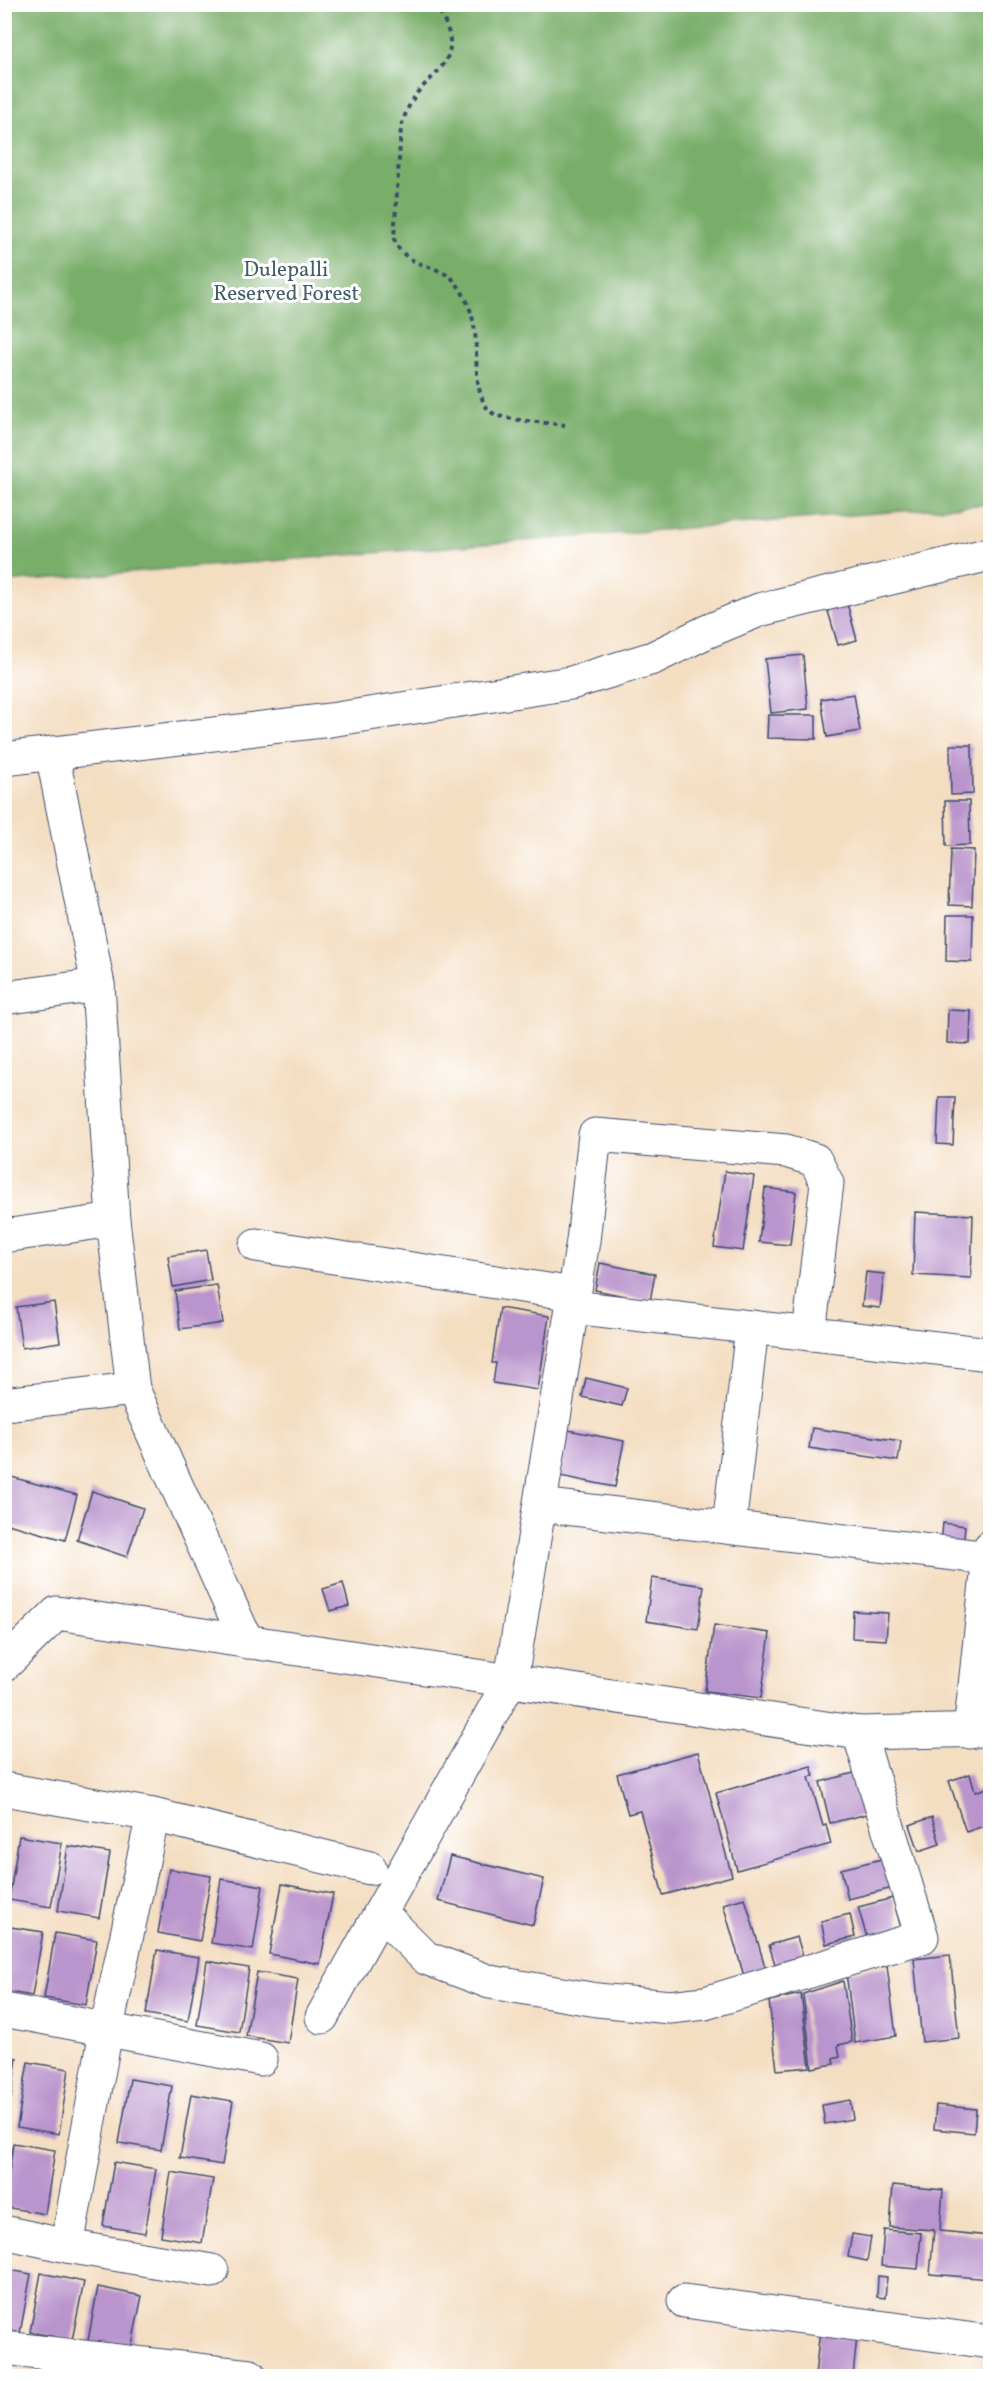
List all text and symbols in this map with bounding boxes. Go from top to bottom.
park label: Dulepalli Reserved Forest [213,256,359,309]

